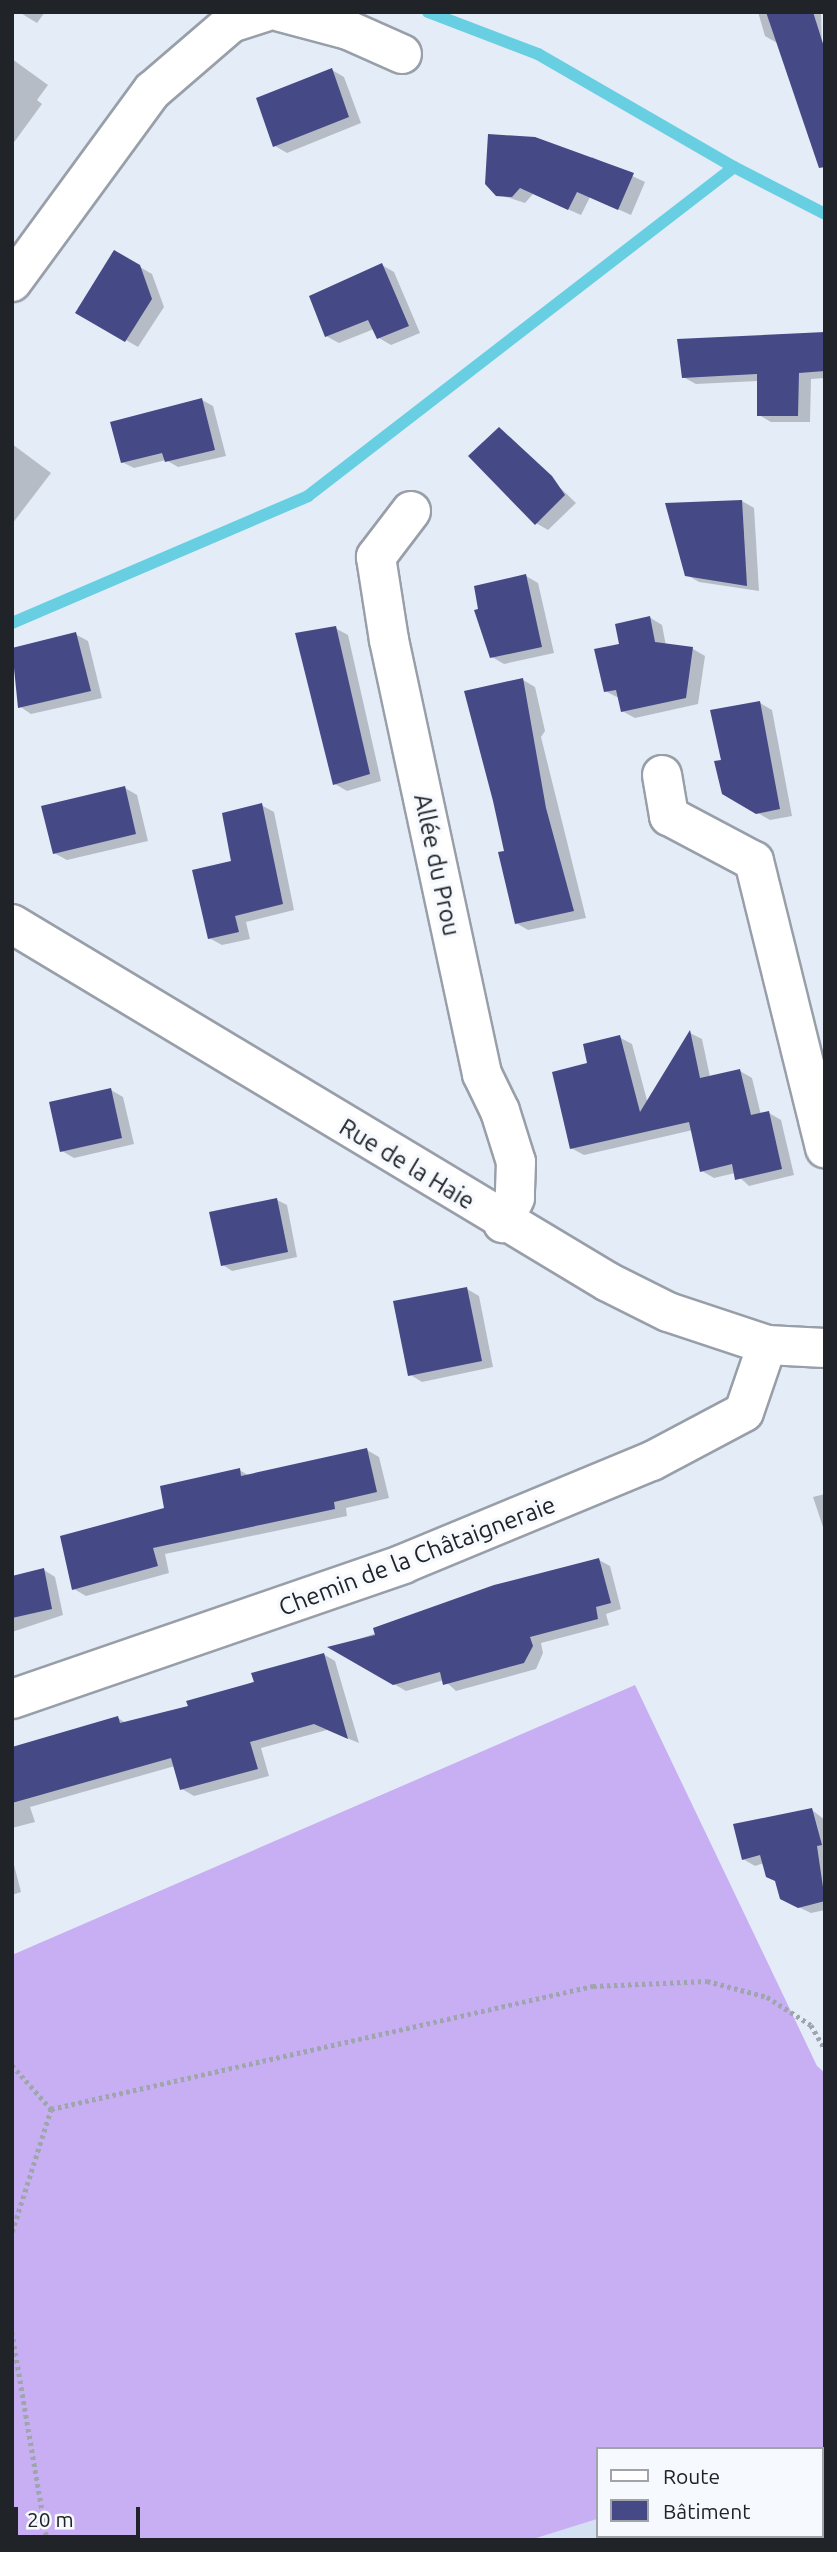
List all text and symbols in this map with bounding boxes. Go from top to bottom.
street label: Allée du Prou [408,791,466,939]
street label: Rue de la Haie [334,1112,480,1216]
street label: Chemin de la Châtaigneraie [275,1490,559,1622]
legend [596,2447,823,2538]
text: Route [663,2464,720,2488]
scale bar [18,2492,144,2536]
text: Bâtiment [663,2499,750,2523]
text: 20 m [27,2507,74,2531]

